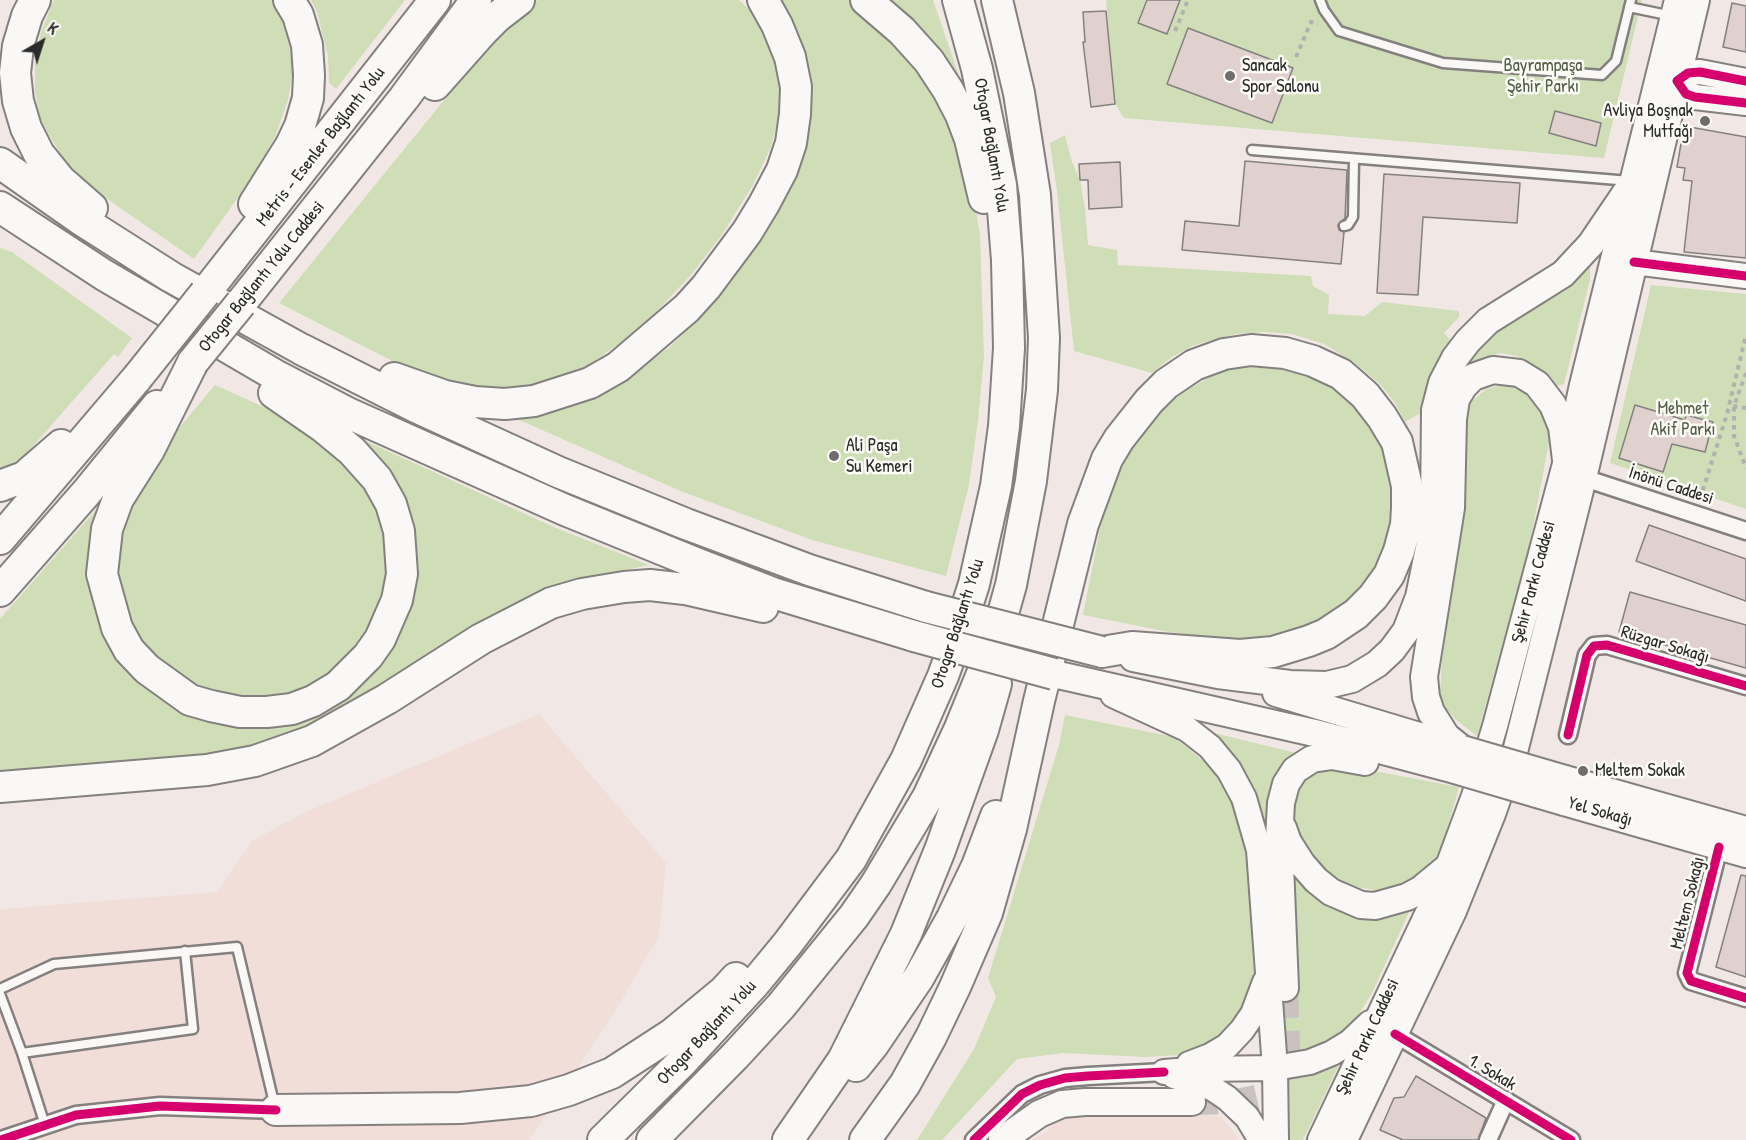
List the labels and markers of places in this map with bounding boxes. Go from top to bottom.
place label: Sancak Spor Salonu [1242,55,1319,98]
marker: Sancak Spor Salonu [1223,69,1237,83]
place label: Avliya Boşnak Mutfağı [1603,100,1693,142]
marker: Avliya Boşnak Mutfağı [1698,114,1712,128]
place label: Ali Paşa Su Kemeri [846,435,913,478]
marker: Ali Paşa Su Kemeri [827,449,841,463]
place label: Meltem Sokak [1595,760,1685,782]
marker: Meltem Sokak [1576,764,1590,778]

